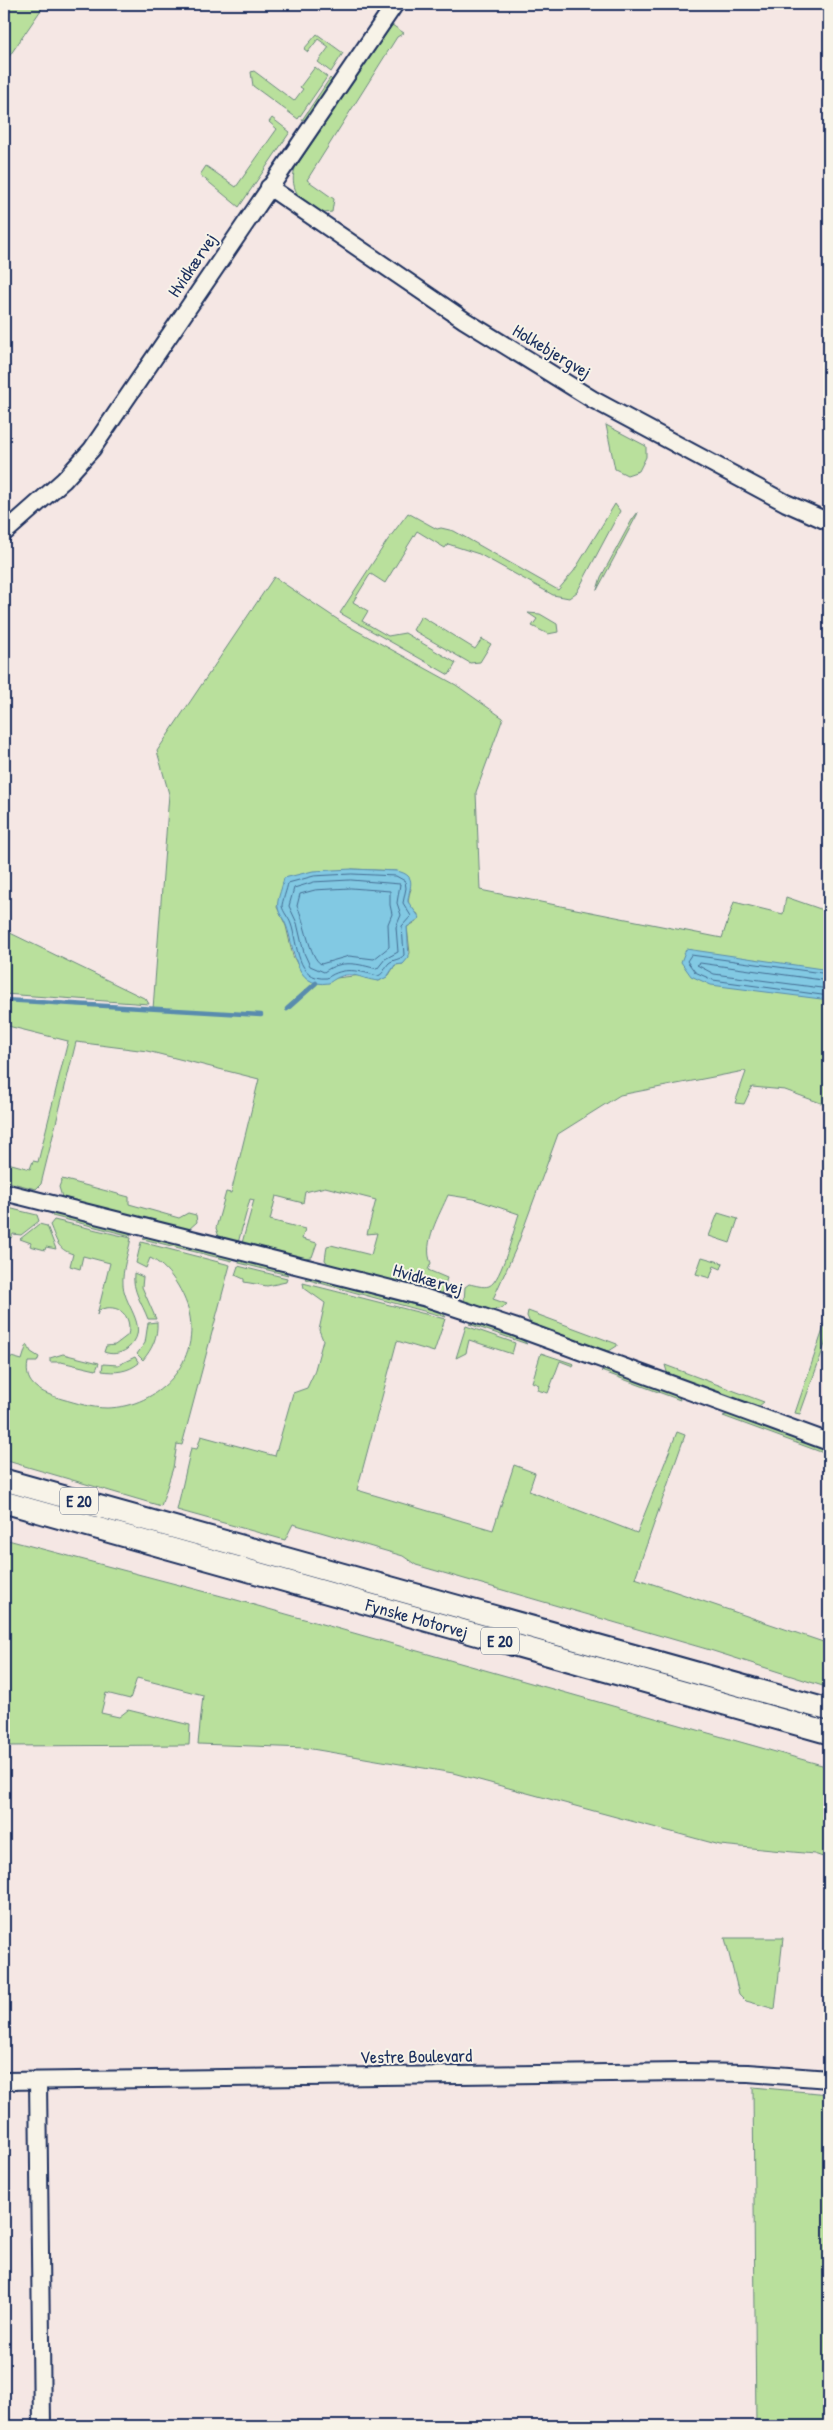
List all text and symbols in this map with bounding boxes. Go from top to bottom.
street label: Hvidkærvej [162,228,222,302]
street label: Holkebjergvej [508,318,596,384]
street label: Hvidkærvej [390,1257,466,1301]
road number: E 20 [60,1488,98,1514]
street label: Fynske Motorvej [362,1591,471,1644]
road number: E 20 [481,1628,519,1654]
street label: Vestre Boulevard [360,2043,472,2069]

